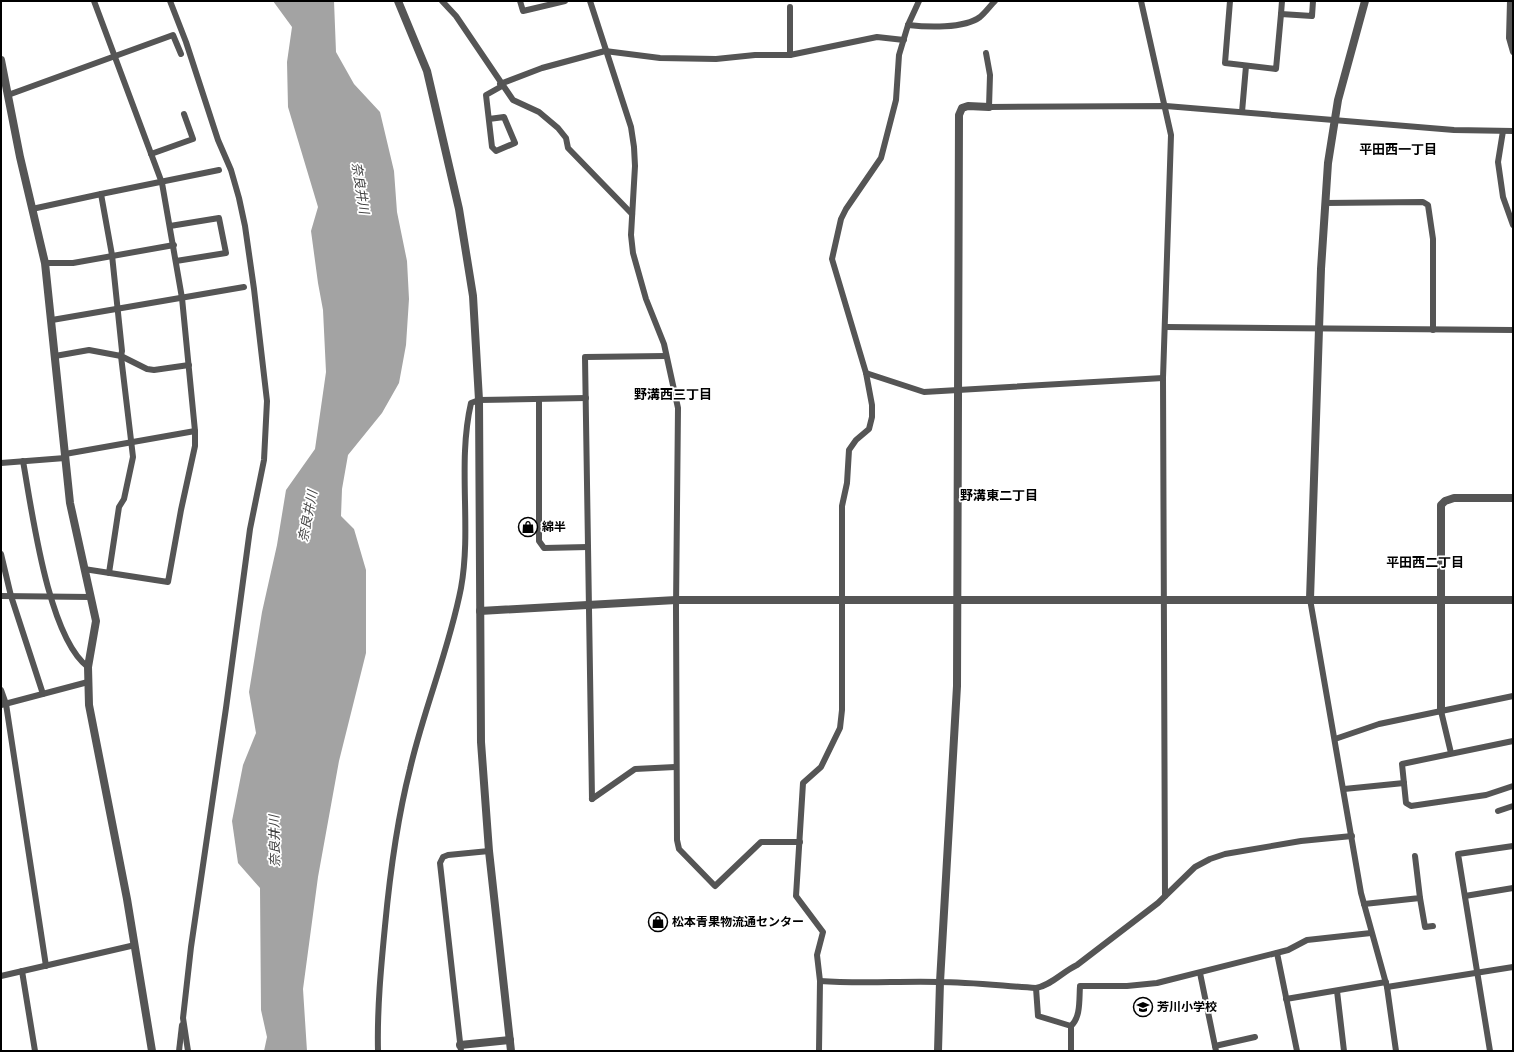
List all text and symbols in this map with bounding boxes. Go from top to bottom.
district label: 平田西一丁目 [1359,141,1437,158]
water label: 奈良井川 [348,161,373,217]
district label: 野溝西三丁目 [634,386,712,403]
water label: 奈良井川 [294,487,321,543]
district label: 野溝東二丁目 [960,487,1038,504]
shop icon: 綿半 [517,516,539,538]
place label: 綿半 [542,519,566,534]
district label: 平田西二丁目 [1386,554,1464,571]
water label: 奈良井川 [266,813,283,867]
shop icon: 松本青果物流通センター [647,911,669,933]
place label: 松本青果物流通センター [672,914,804,929]
school or university icon: 芳川小学校 [1132,996,1154,1018]
place label: 芳川小学校 [1157,999,1217,1014]

